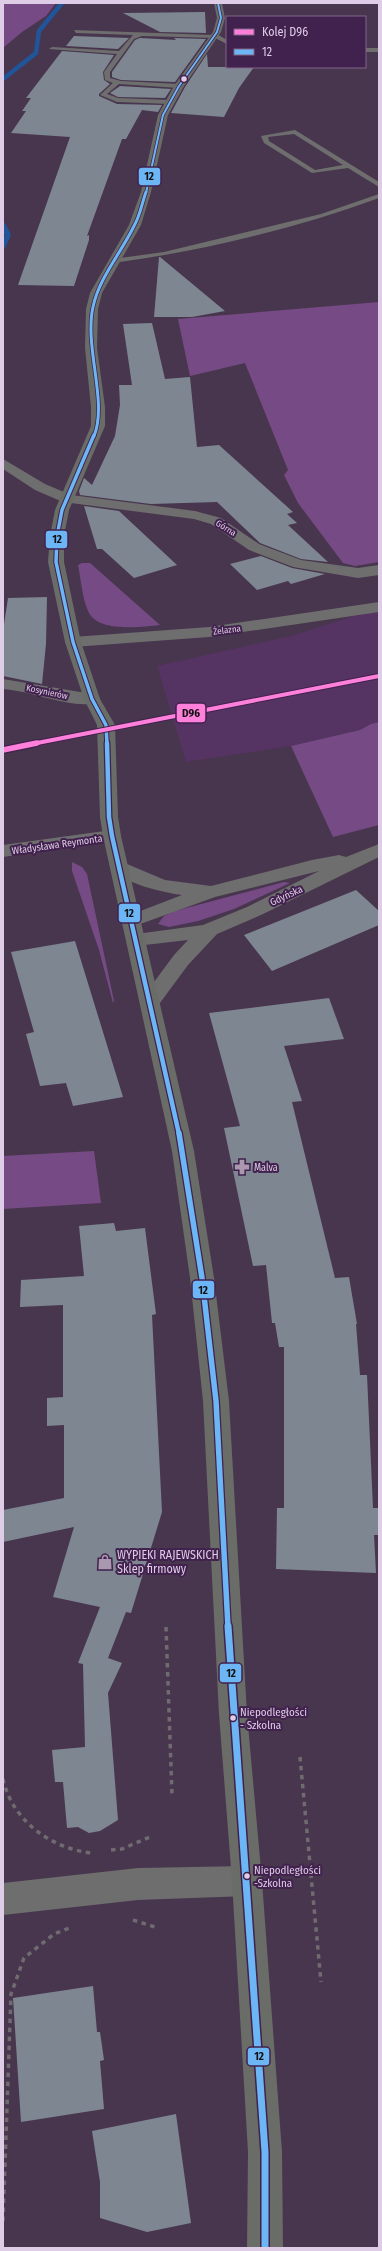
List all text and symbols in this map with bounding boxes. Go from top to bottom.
legend [226,16,366,68]
text: Kolej D96 [262,25,308,39]
text: 12 [262,45,272,59]
unlabelled marker [179,74,189,84]
line badge: 12 [138,167,161,186]
text: 12 [144,170,154,183]
street label: Górna [214,518,239,538]
line badge: 12 [45,530,68,549]
text: 12 [52,533,62,546]
street label: Żelazna [213,623,242,637]
street label: Kosynierów [25,683,69,701]
line badge: D96 [176,703,206,723]
text: D96 [182,707,200,720]
street label: Władysława Reymonta [11,833,103,857]
street label: Gdyńska [268,882,305,909]
line badge: 12 [118,903,141,923]
text: 12 [124,907,134,920]
pharmacy icon: Malva [233,1158,251,1176]
place label: Malva [254,1162,278,1174]
line badge: 12 [192,1280,215,1299]
text: 12 [198,1284,208,1297]
place label: WYPIEKI RAJEWSKICH Sklep firmowy [117,1548,219,1576]
shop icon: WYPIEKI RAJEWSKICH Sklep firmowy [96,1553,114,1571]
line badge: 12 [219,1663,242,1683]
text: 12 [226,1667,236,1680]
place label: Niepodległości - Szkolna [240,1706,307,1732]
marker: Niepodległości - Szkolna [228,1713,238,1723]
place label: Niepodległości -Szkolna [254,1864,321,1890]
marker: Niepodległości -Szkolna [242,1871,252,1881]
line badge: 12 [247,2047,270,2066]
text: 12 [254,2050,264,2063]

